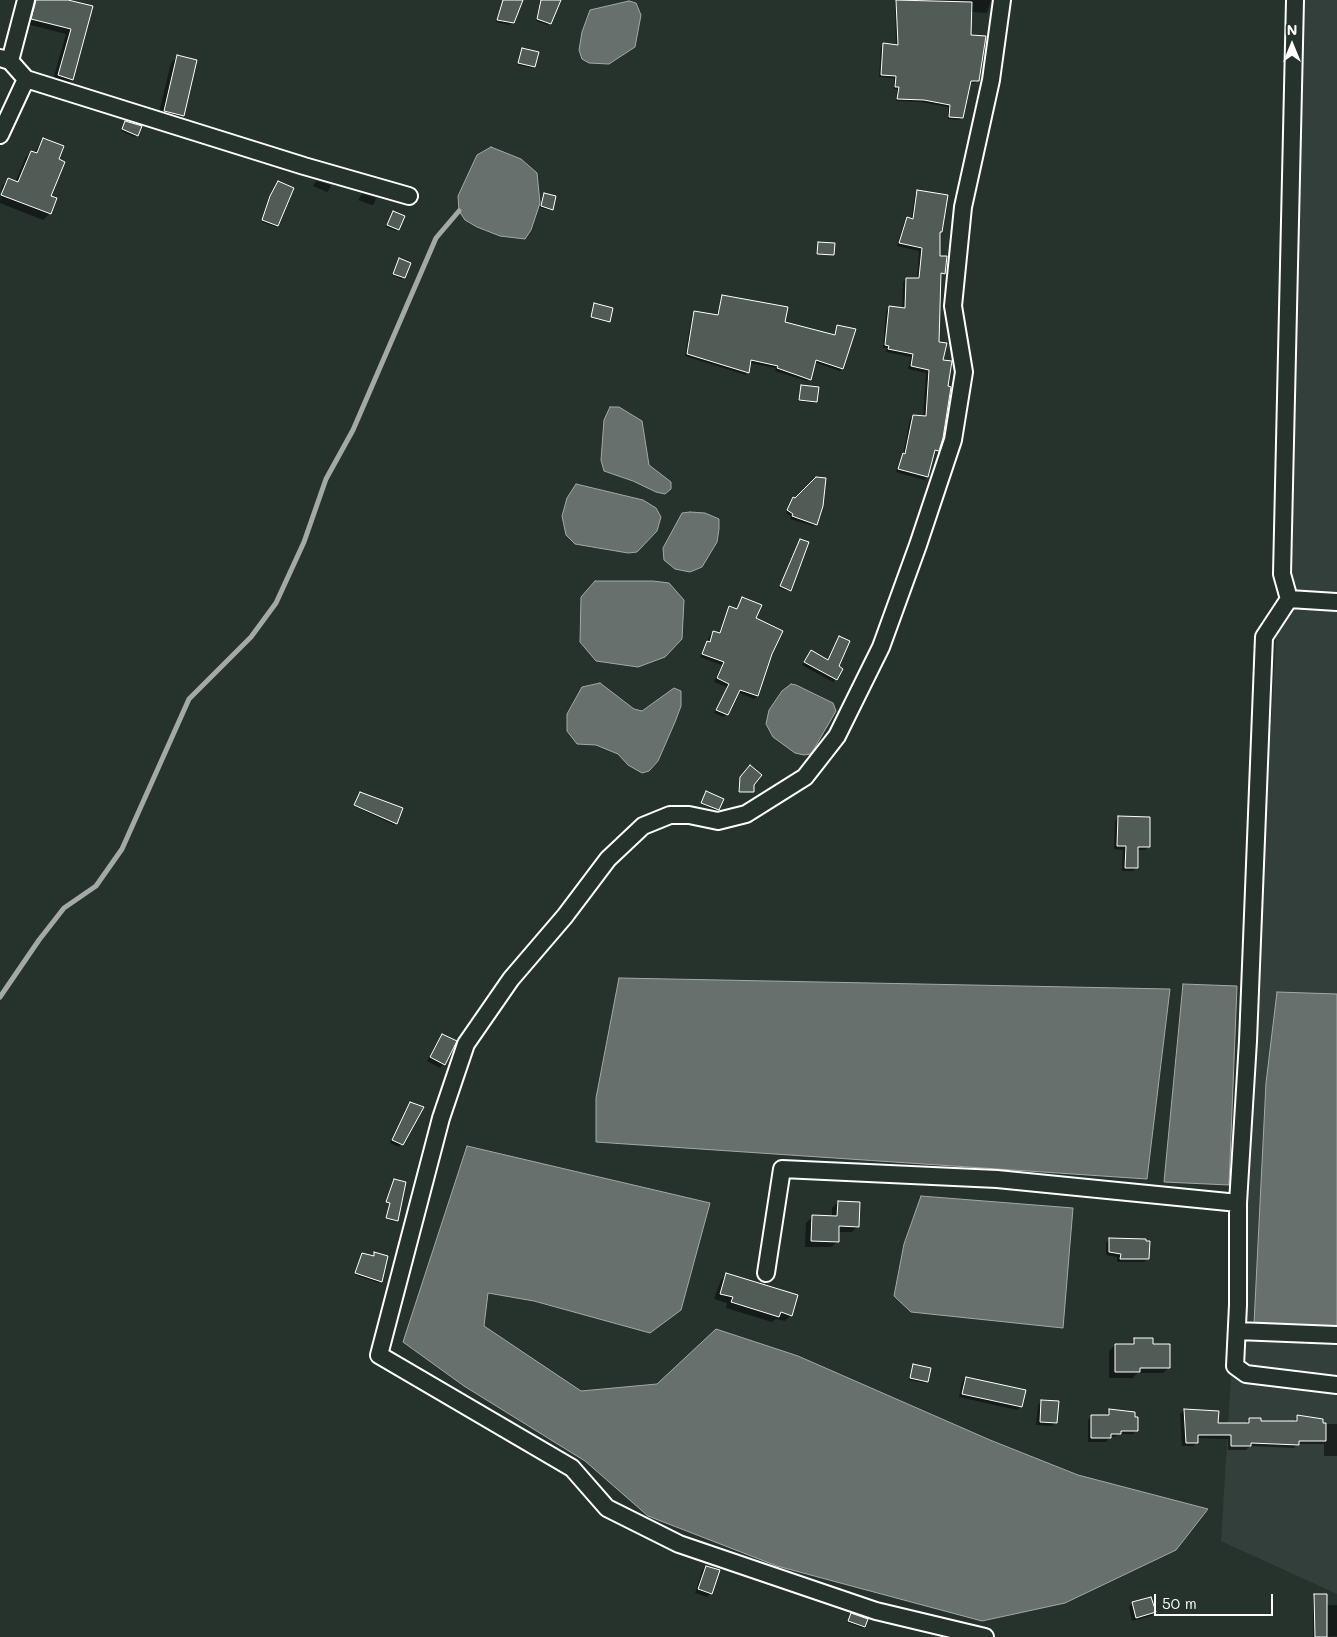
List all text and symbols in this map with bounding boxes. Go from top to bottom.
north arrow [1267,20,1317,70]
text: N [1287,20,1297,39]
scale bar [1157,1584,1276,1616]
text: 50 m [1162,1593,1197,1613]

